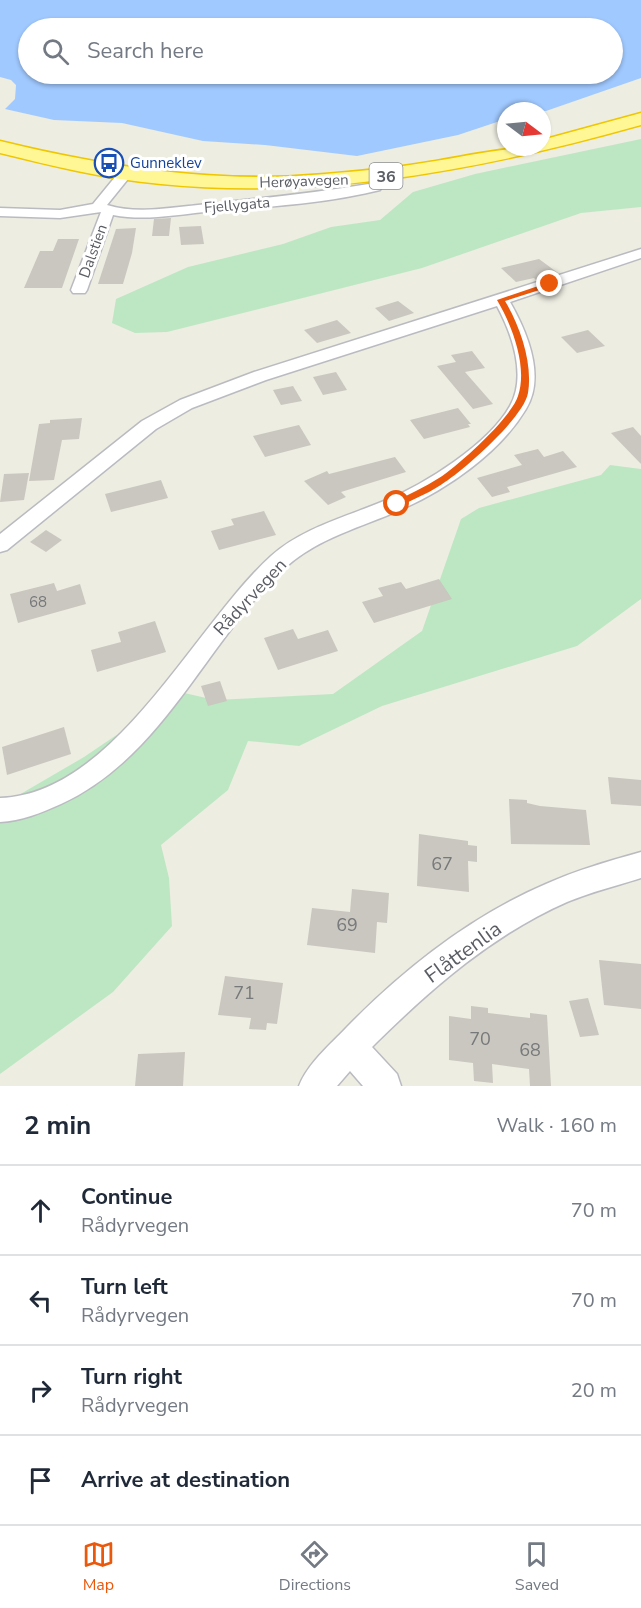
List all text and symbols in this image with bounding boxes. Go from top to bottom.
search box [18,18,623,84]
icon: search [39,35,72,68]
text: Search here [87,36,204,66]
north arrow [497,102,551,156]
bus stop icon: Gunneklev [93,147,125,179]
place label: Gunneklev [130,153,202,173]
road number: 36 [370,163,402,189]
street label: Herøyavegen [259,169,349,193]
street label: Fjellygata [203,192,271,218]
street label: Dalstien [74,221,112,281]
route end [536,270,562,296]
route start [383,490,409,516]
street label: Rådyrvegen [208,553,292,641]
house number: 68 [29,592,47,612]
house number: 67 [431,852,453,876]
house number: 69 [336,913,358,937]
street label: Flåttenlia [419,915,507,989]
house number: 71 [233,981,255,1005]
house number: 70 [469,1027,491,1051]
house number: 68 [519,1038,541,1062]
text: 2 min [24,1108,91,1143]
text: Walk · 160 m [497,1112,617,1139]
text: Continue [81,1182,172,1212]
icon: ahead [24,1194,57,1227]
text: 70 m [571,1197,617,1224]
text: Rådyrvegen [81,1212,189,1239]
text: Turn left [81,1272,168,1302]
icon: left [24,1284,57,1317]
text: 70 m [571,1287,617,1314]
text: Rådyrvegen [81,1302,189,1329]
text: Turn right [81,1362,182,1392]
icon: right [24,1374,57,1407]
text: 20 m [571,1377,617,1404]
text: Rådyrvegen [81,1392,189,1419]
icon: arrive [24,1464,57,1497]
text: Arrive at destination [81,1465,290,1495]
tab: Map [82,1538,115,1596]
tab: Directions [279,1538,351,1596]
tab: Saved [515,1538,559,1596]

